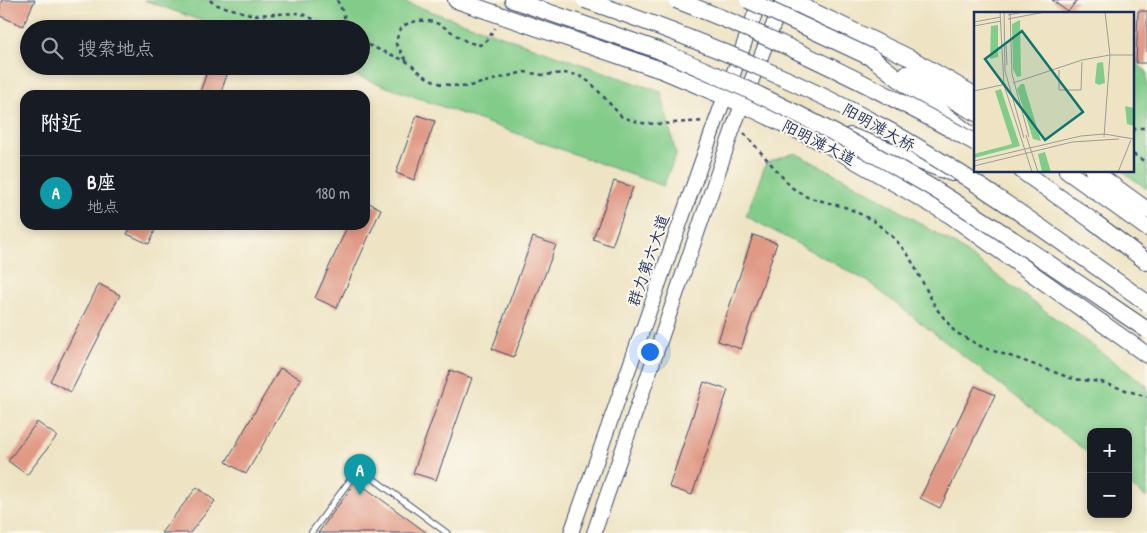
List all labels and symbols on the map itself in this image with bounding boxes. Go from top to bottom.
inset map [974,12,1134,172]
street label: 阳明滩大桥 [839,98,919,156]
street label: 阳明滩大道 [778,114,860,170]
street label: 群力第六大道 [622,211,674,309]
your location [637,339,663,365]
pin: A [344,454,376,495]

